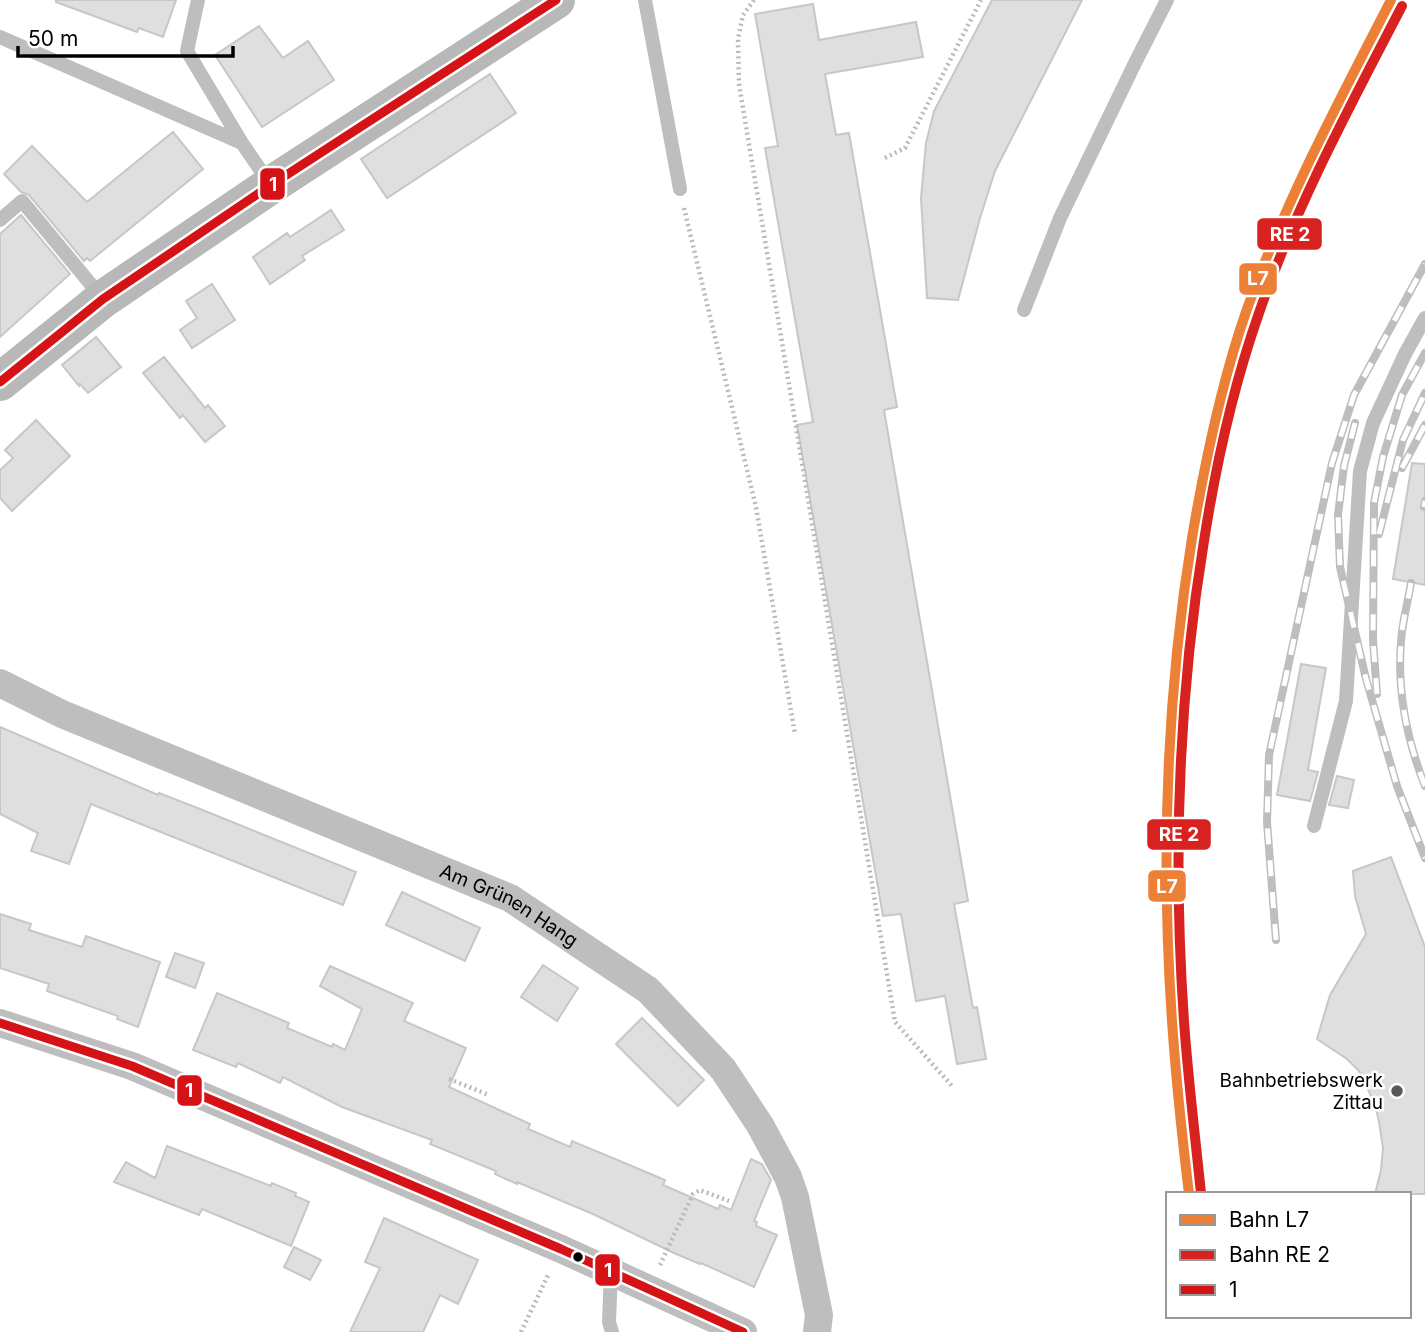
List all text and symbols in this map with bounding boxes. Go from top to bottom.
scale bar [18,14,233,58]
text: 50 m [28,26,78,51]
line badge: 1 [259,167,286,201]
text: 1 [269,173,277,196]
line badge: RE 2 [1256,217,1323,251]
text: RE 2 [1270,223,1310,246]
line badge: L7 [1238,262,1278,296]
text: L7 [1247,267,1269,290]
line badge: RE 2 [1146,818,1212,851]
text: RE 2 [1159,823,1199,846]
street label: Am Grünen Hang [436,859,582,952]
line badge: L7 [1147,869,1187,903]
text: L7 [1156,875,1178,898]
place label: Bahnbetriebswerk Zittau [1220,1069,1384,1114]
line badge: 1 [176,1074,203,1107]
text: 1 [185,1079,193,1102]
marker: Bahnbetriebswerk Zittau [1389,1083,1405,1099]
legend [1166,1192,1411,1318]
text: Bahn L7 [1229,1207,1309,1232]
text: Bahn RE 2 [1229,1242,1330,1267]
unlabelled marker [571,1250,585,1264]
line badge: 1 [594,1253,621,1287]
text: 1 [604,1259,612,1282]
text: 1 [1229,1277,1238,1302]

